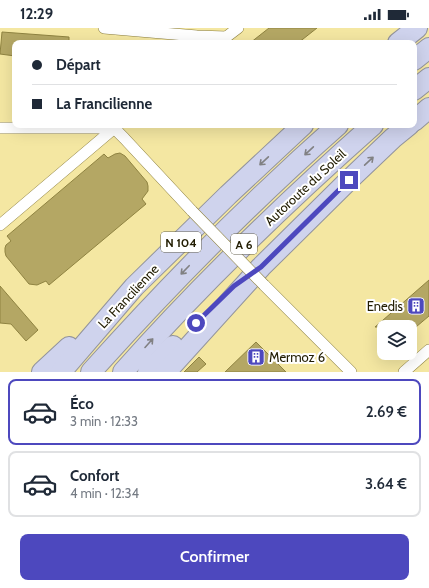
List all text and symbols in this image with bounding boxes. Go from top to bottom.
text: 12:29 [20,5,53,23]
text: Départ [56,56,101,74]
text: La Francilienne [56,95,152,113]
street label: Autoroute du Soleil [261,145,349,229]
one-way arrow [304,146,314,156]
one-way arrow [259,156,269,166]
one-way arrow [364,156,374,166]
route end [340,171,358,189]
road number: N 104 [161,232,201,252]
road number: A 6 [231,234,257,254]
street label: La Francilienne [94,260,162,331]
one-way arrow [181,265,190,275]
building icon: Enedis [406,296,426,316]
place label: Enedis [367,298,404,314]
route start [187,314,205,332]
map controls [377,320,417,360]
button: layers [377,320,417,360]
one-way arrow [144,338,153,348]
building icon: Mermoz 6 [246,347,266,367]
place label: Mermoz 6 [269,349,325,365]
icon: car [22,394,58,430]
text: Éco [70,395,94,413]
text: 2.69 € [366,403,407,421]
text: 3 min · 12:33 [70,413,138,429]
icon: car [22,466,58,502]
text: Confort [70,467,119,485]
text: 3.64 € [365,475,407,493]
text: 4 min · 12:34 [70,485,139,501]
button: Confirmer [20,534,409,580]

